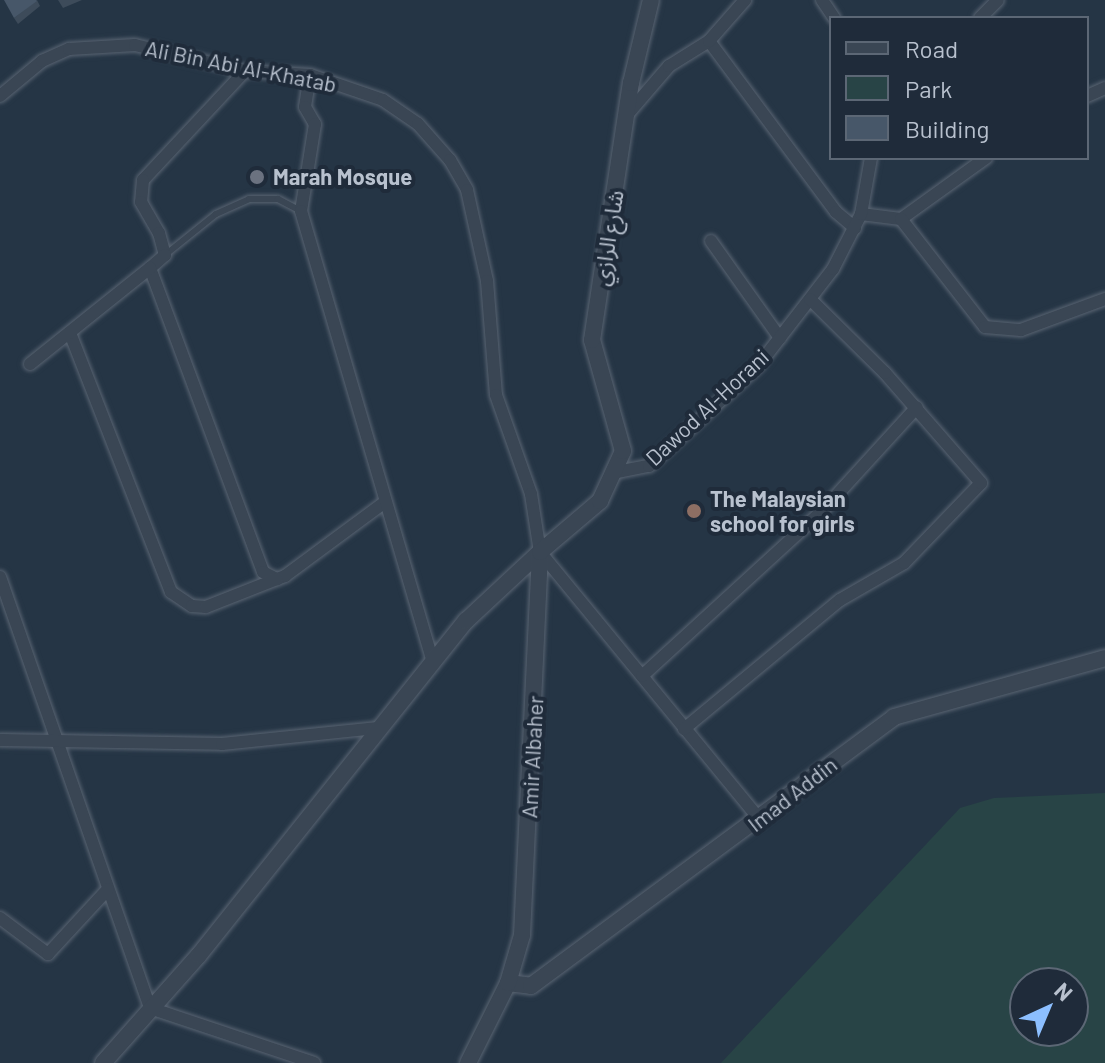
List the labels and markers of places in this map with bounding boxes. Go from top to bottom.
place label: Marah Mosque [273,164,412,190]
marker: Marah Mosque [248,168,266,186]
place label: The Malaysian school for girls [710,485,855,536]
marker: The Malaysian school for girls [685,502,703,520]

